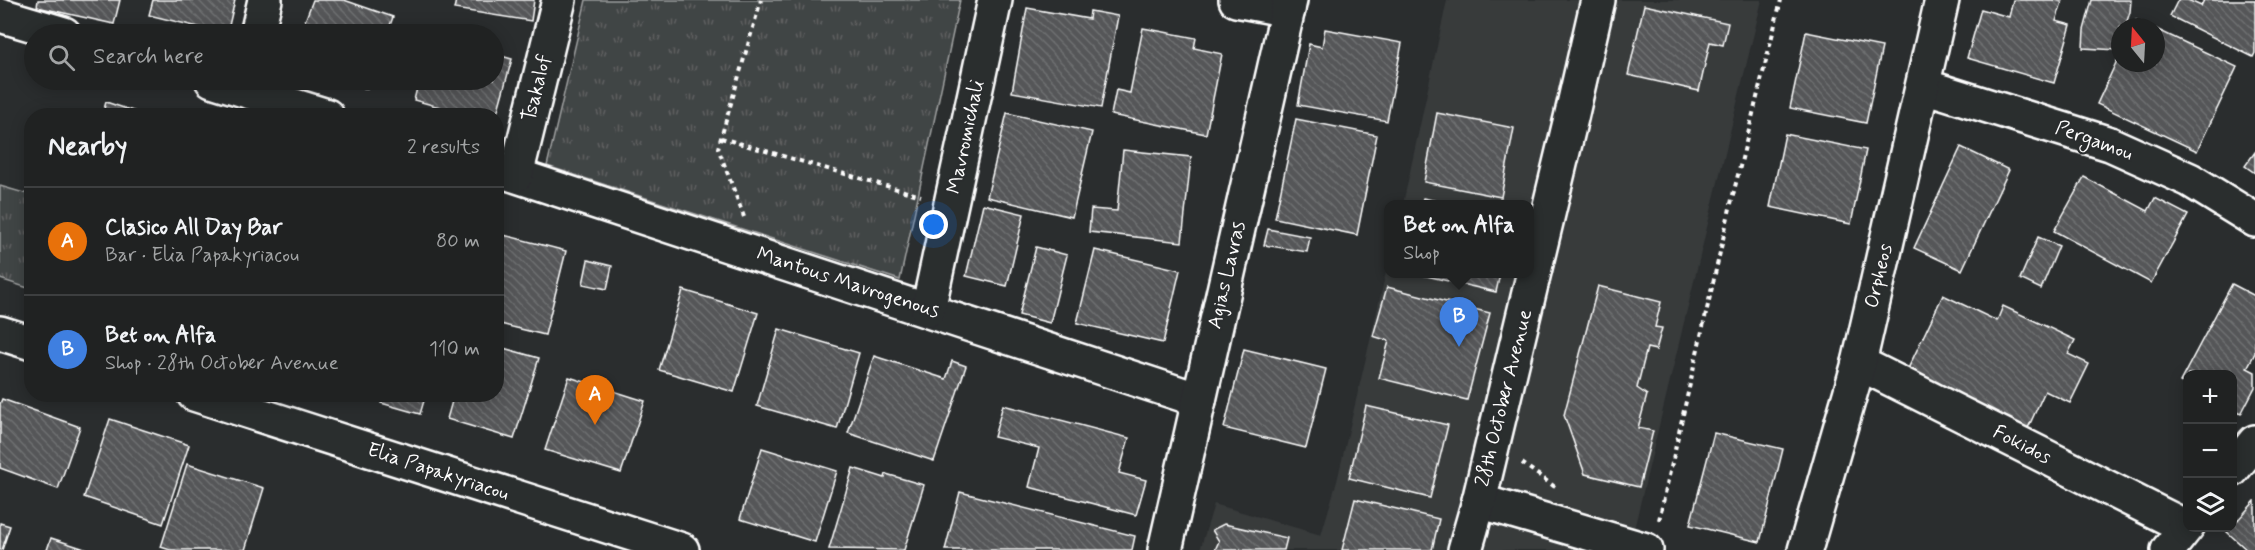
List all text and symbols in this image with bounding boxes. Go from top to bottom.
north arrow [2111,18,2165,72]
search box [24,24,504,90]
icon: search [45,41,78,74]
text: Search here [93,43,204,71]
street label: Tsakalof [516,51,558,124]
street label: Mavromichali [941,78,991,196]
street label: Pergamou [2051,115,2137,168]
text: Nearby [48,130,127,164]
text: 2 results [407,134,480,161]
popup [1384,200,1534,278]
your location [919,210,948,239]
text: Bet on Alfa [1403,212,1515,240]
text: Clasico All Day Bar [105,214,282,242]
street label: Agias Lavras [1202,218,1253,331]
text: A [61,228,74,255]
text: 80 m [436,228,480,255]
text: Shop [1403,240,1440,267]
street label: Mantous Mavrogenous [753,241,943,325]
street label: Orpheos [1859,241,1900,311]
text: Bar · Elia Papakyriacou [105,242,299,269]
pin: B [1440,298,1478,347]
street label: 28th October Avenue [1469,307,1539,489]
text: Bet on Alfa [105,322,216,350]
text: B [61,336,74,363]
text: 110 m [429,336,480,363]
text: Shop · 28th October Avenue [105,350,339,377]
map controls [2183,370,2237,532]
button: + [2183,370,2237,424]
pin: A [576,376,614,425]
street label: Fokidos [1988,419,2056,471]
button: − [2183,424,2237,478]
street label: Elia Papakyriacou [364,436,512,508]
button: layers [2183,478,2237,532]

